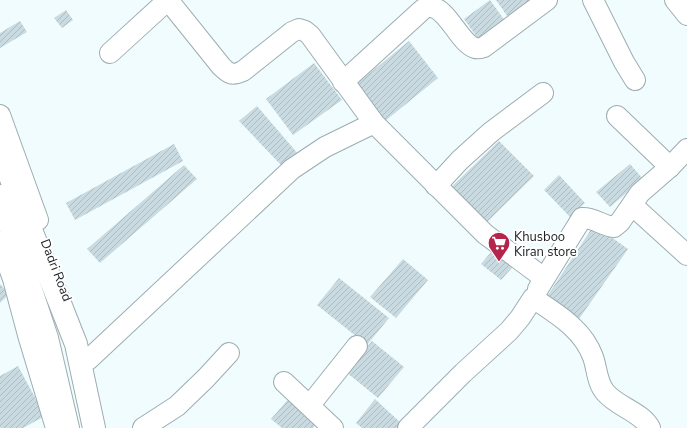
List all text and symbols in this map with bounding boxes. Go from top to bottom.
place label: Khusboo Kiran store [514,228,577,261]
supermarket icon: Khusboo Kiran store [486,230,512,263]
street label: Dadri Road [36,237,76,304]

